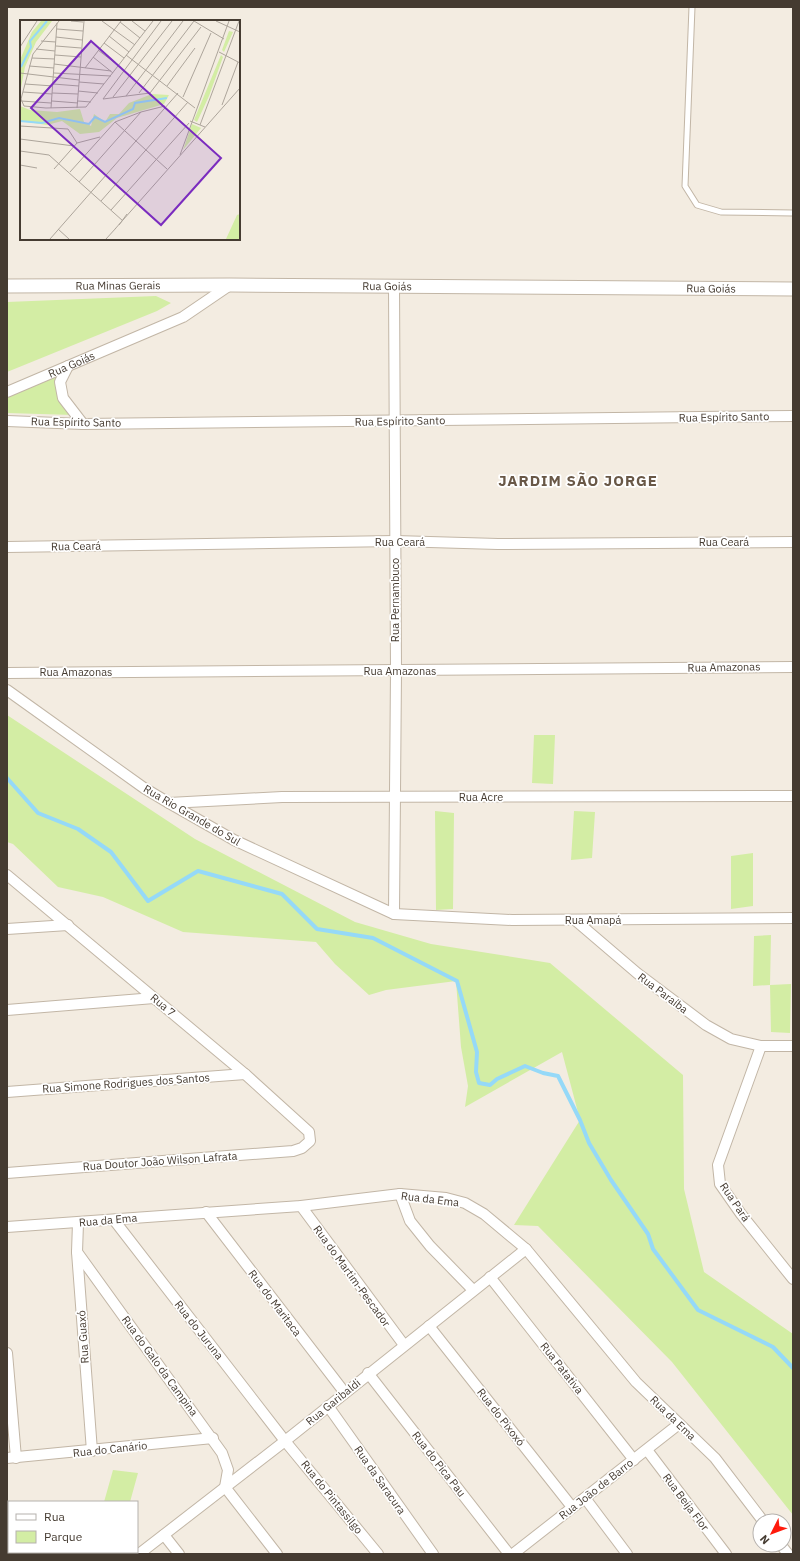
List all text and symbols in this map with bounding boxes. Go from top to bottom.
inset map [20,20,240,240]
street label: Rua Minas Gerais [75,278,161,293]
street label: Rua Goiás [362,279,412,293]
street label: Rua Goiás [686,281,736,296]
street label: Rua Goiás [46,348,97,381]
street label: Rua Espírito Santo [679,409,769,425]
street label: Rua Espírito Santo [355,413,445,429]
street label: Rua Espírito Santo [31,414,121,430]
district label: JARDIM SÃO JORGE [498,471,658,490]
street label: Rua Ceará [375,535,425,549]
street label: Rua Ceará [699,535,749,549]
street label: Rua Ceará [51,539,101,553]
street label: Rua Pernambuco [388,558,402,642]
street label: Rua Amazonas [687,659,761,675]
street label: Rua Amazonas [364,664,436,678]
street label: Rua Amazonas [40,665,112,679]
street label: Rua Rio Grande do Sul [141,781,243,849]
street label: Rua Acre [459,790,503,804]
street label: Rua Amapá [565,913,621,927]
street label: Rua Paraíba [635,970,691,1016]
street label: Rua 7 [148,991,178,1019]
street label: Rua Simone Rodrigues dos Santos [42,1070,210,1096]
street label: Rua Doutor João Wilson Lafrata [82,1149,238,1173]
street label: Rua Pará [717,1180,753,1224]
street label: Rua da Ema [400,1188,460,1210]
street label: Rua da Ema [78,1210,138,1230]
street label: Rua do Martim-Pescador [310,1222,394,1330]
street label: Rua do Maritaca [245,1267,305,1339]
street label: Rua do Juruna [172,1298,226,1362]
street label: Rua Guaxó [74,1310,92,1364]
street label: Rua do Galo da Campina [119,1313,201,1419]
street label: Rua Patativa [537,1339,587,1397]
street label: Rua Garibaldi [303,1376,363,1428]
street label: Rua do Pixoxó [474,1385,528,1449]
street label: Rua da Ema [647,1393,699,1443]
street label: Rua do Pica Pau [409,1429,469,1499]
street label: Rua do Canário [72,1438,148,1460]
street label: Rua da Saracura [351,1443,409,1517]
street label: Rua João de Barro [556,1456,636,1522]
street label: Rua do Pintassilgo [298,1457,366,1537]
street label: Rua Beija Flor [660,1471,712,1533]
legend [8,1501,138,1553]
text: Rua [44,1509,65,1524]
north arrow [752,1513,792,1553]
text: Parque [44,1529,83,1544]
text: N [757,1532,772,1547]

